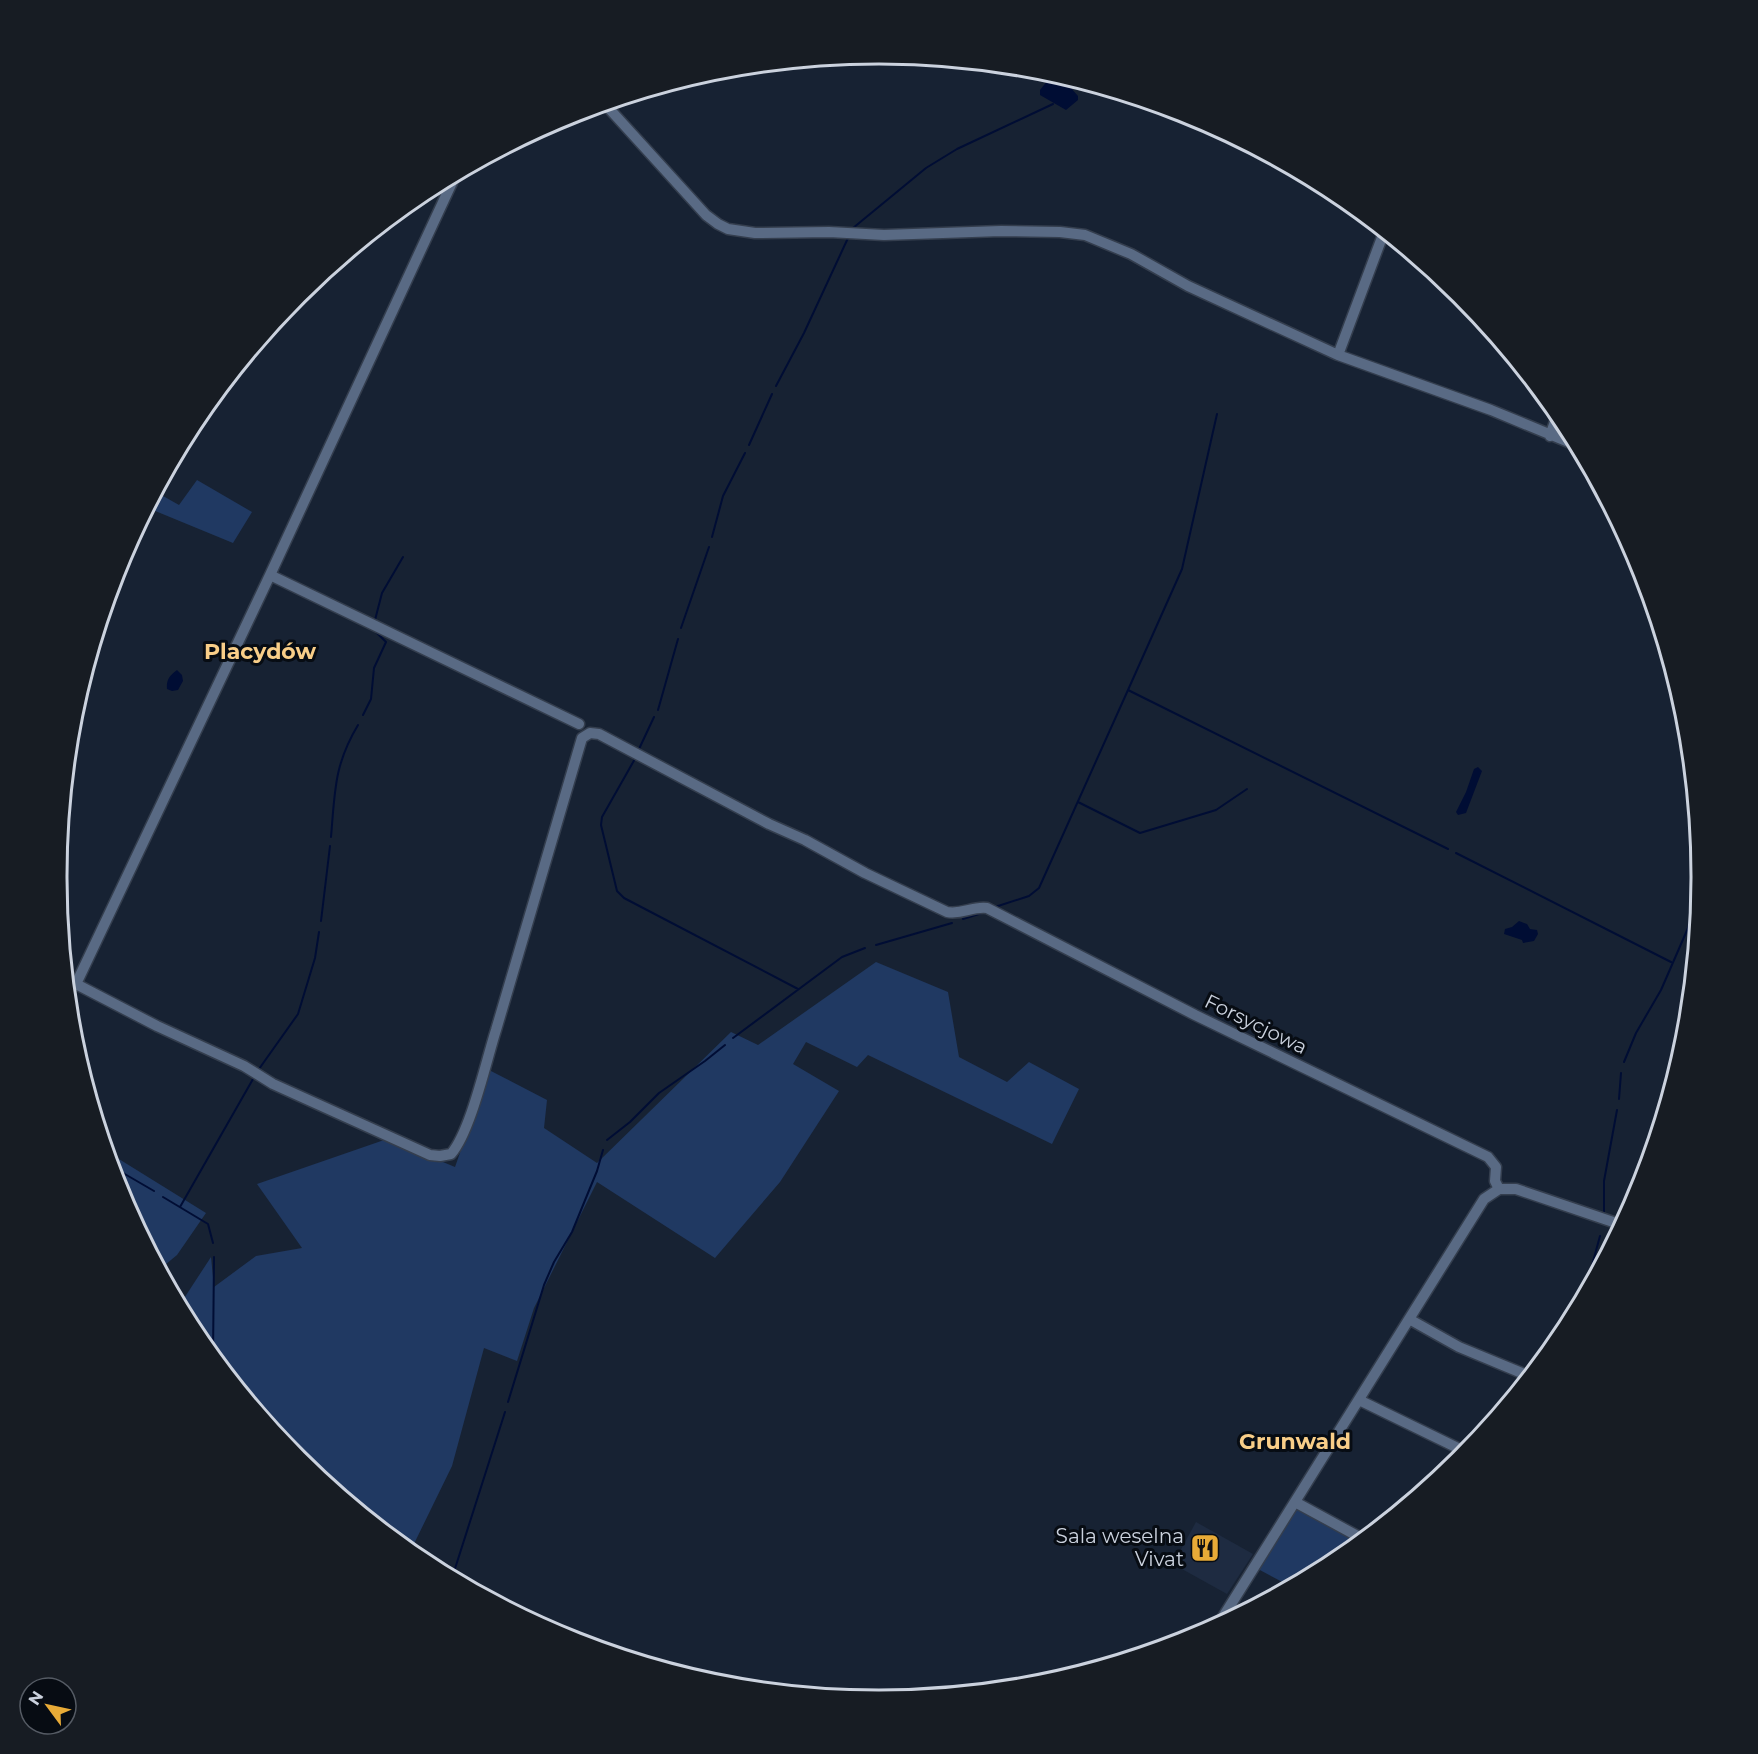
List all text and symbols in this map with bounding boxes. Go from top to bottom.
district label: Placydów [204,638,316,665]
street label: Forsycjowa [1201,989,1311,1059]
district label: Grunwald [1239,1428,1351,1455]
place label: Sala weselna Vivat [1056,1524,1184,1571]
restaurant icon: Sala weselna Vivat [1189,1532,1221,1564]
north arrow [18,1676,78,1736]
text: N [24,1688,47,1709]

